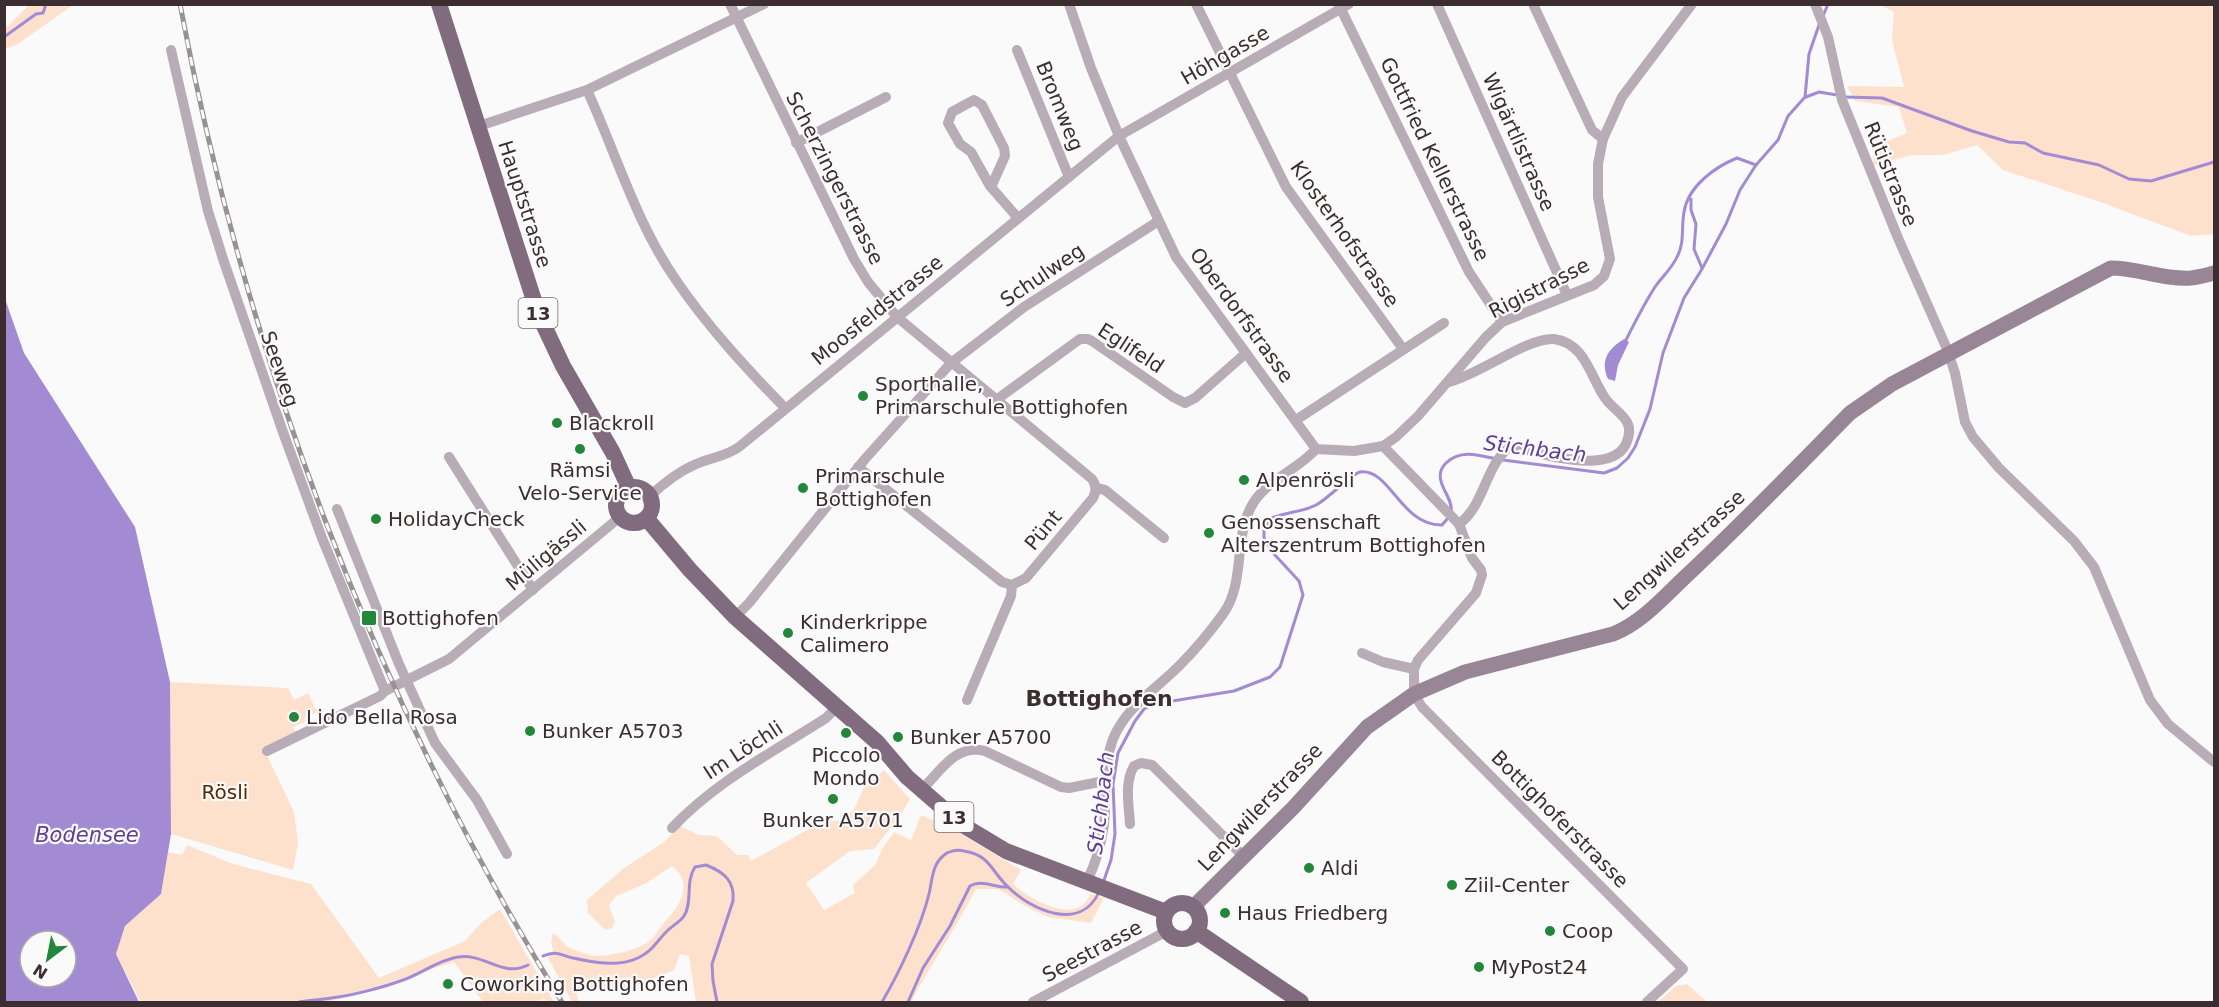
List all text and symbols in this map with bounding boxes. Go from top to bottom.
street label: Höhgasse [1177,20,1273,90]
street label: Gottfried Kellerstrasse [1375,53,1495,265]
street label: Bromweg [1031,58,1089,154]
street label: Wigärtlistrasse [1478,69,1560,215]
street label: Scherzingerstrasse [781,88,889,268]
street label: Rütistrasse [1859,118,1923,230]
street label: Hauptstrasse [493,137,557,271]
street label: Klosterhofstrasse [1286,156,1404,312]
street label: Schulweg [996,238,1088,312]
street label: Oberdorfstrasse [1185,243,1299,387]
street label: Moosfeldstrasse [807,250,947,370]
street label: Rigistrasse [1485,252,1593,324]
road number: 13 [518,298,558,328]
street label: Eglifeld [1093,318,1169,378]
street label: Seeweg [256,328,304,410]
place label: Sporthalle, Primarschule Bottighofen [875,372,1128,419]
marker: Sporthalle, Primarschule Bottighofen [856,389,870,403]
place label: Blackroll [569,411,654,435]
marker: Blackroll [550,416,564,430]
water label: Stichbach [1482,431,1588,467]
marker: Rämsi Velo-Service [573,442,587,456]
place label: Rämsi Velo-Service [518,458,642,505]
place label: Primarschule Bottighofen [815,464,945,511]
place label: Alpenrösli [1256,468,1354,492]
marker: Alpenrösli [1237,473,1251,487]
marker: Primarschule Bottighofen [796,481,810,495]
street label: Lengwilerstrasse [1608,485,1750,615]
street label: Pünt [1019,505,1067,555]
place label: HolidayCheck [388,507,525,531]
place label: Genossenschaft Alterszentrum Bottighofen [1221,510,1486,557]
marker: HolidayCheck [369,512,383,526]
street label: Müligässli [501,514,591,596]
marker: Genossenschaft Alterszentrum Bottighofen [1202,526,1216,540]
place label: Bottighofen [382,606,499,630]
marker: Bottighofen [360,609,378,627]
place label: Kinderkrippe Calimero [800,610,928,657]
marker: Kinderkrippe Calimero [781,626,795,640]
district label: Bottighofen [1025,686,1173,711]
place label: Lido Bella Rosa [306,705,458,729]
marker: Lido Bella Rosa [287,710,301,724]
street label: Im Löchli [699,716,787,784]
place label: Bunker A5703 [542,719,683,743]
marker: Bunker A5703 [523,724,537,738]
place label: Bunker A5700 [910,725,1051,749]
marker: Piccolo Mondo [839,726,853,740]
marker: Bunker A5700 [891,730,905,744]
street label: Lengwilerstrasse [1193,738,1327,876]
place label: Piccolo Mondo [811,743,881,790]
street label: Bottighoferstrasse [1486,745,1634,893]
water label: Stichbach [1083,750,1119,856]
park label: Rösli [202,780,248,804]
marker: Bunker A5701 [826,792,840,806]
road number: 13 [934,802,974,832]
place label: Bunker A5701 [762,808,904,832]
water label: Bodensee [35,823,139,847]
place label: Aldi [1321,856,1359,880]
marker: Aldi [1302,861,1316,875]
place label: Ziil-Center [1464,873,1570,897]
marker: Ziil-Center [1445,878,1459,892]
place label: Haus Friedberg [1237,901,1388,925]
marker: Haus Friedberg [1218,906,1232,920]
street label: Seestrasse [1038,915,1146,987]
place label: Coop [1562,919,1613,943]
marker: Coop [1543,924,1557,938]
north arrow [18,929,78,989]
place label: MyPost24 [1491,955,1587,979]
text: N [30,960,51,983]
marker: MyPost24 [1472,960,1486,974]
place label: Coworking Bottighofen [460,972,689,996]
marker: Coworking Bottighofen [441,977,455,991]

